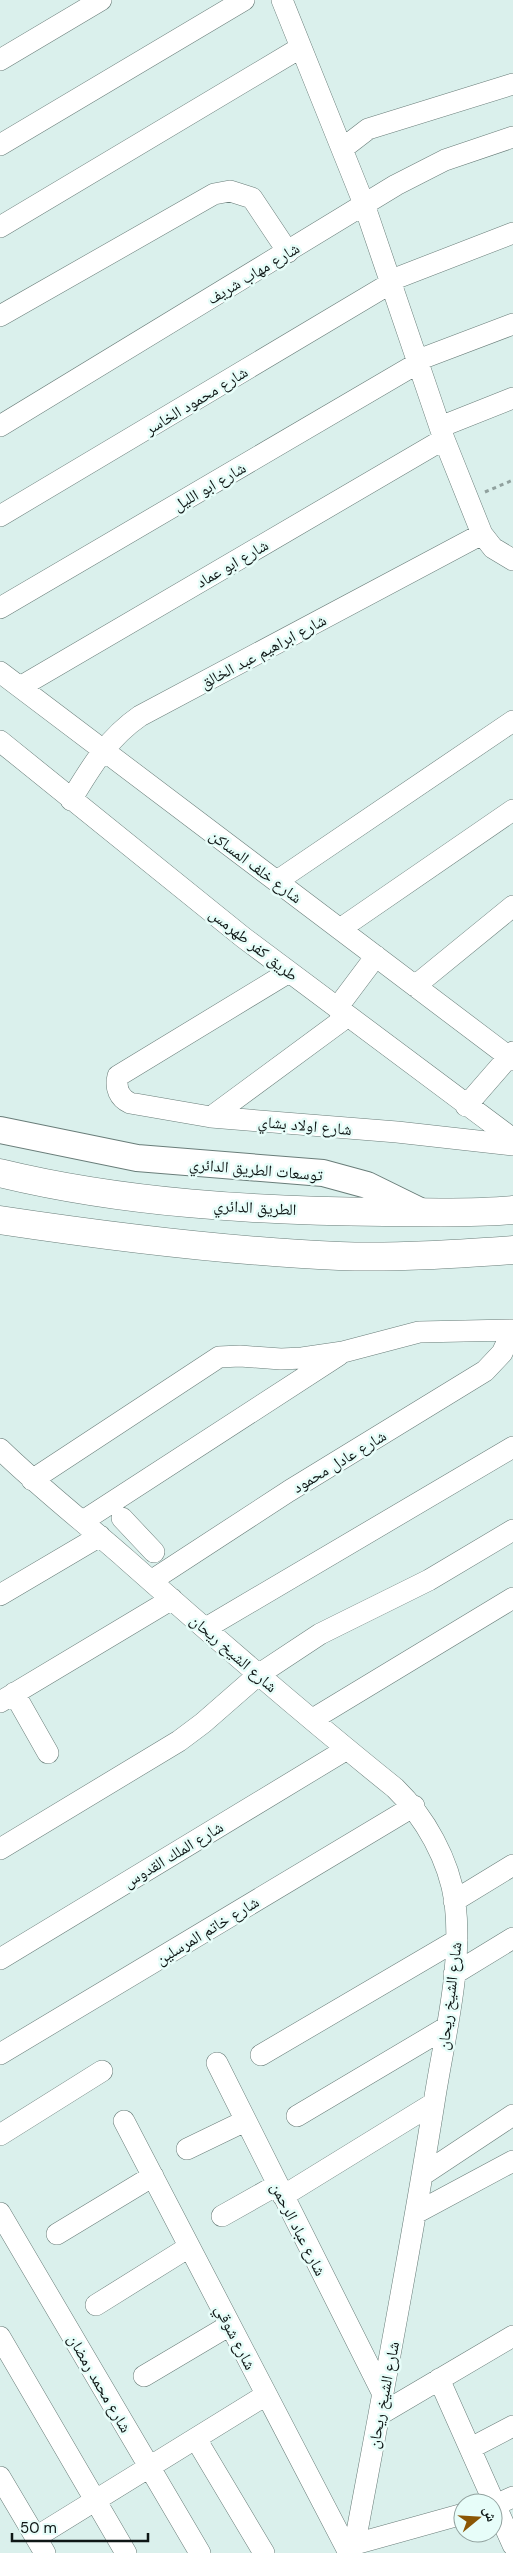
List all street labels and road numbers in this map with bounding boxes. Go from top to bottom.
street label: شارع مهاب شريف [203,238,303,309]
street label: شارع محمود الخاسر [140,361,252,440]
street label: شارع ابو الليل [169,457,250,516]
street label: شارع ابو عماد [192,534,272,593]
street label: شارع ابراهيم عبد الخالق [197,609,330,694]
street label: شارع خلف المساكن [205,825,306,908]
street label: طريق كفر طهرمس [205,903,302,986]
street label: شارع اولاد بشاي [257,1111,353,1142]
street label: توسعات الطريق الدائري [188,1153,324,1188]
street label: الطريق الدائري [213,1195,297,1222]
street label: شارع عادل محمود [288,1425,390,1498]
street label: شارع الشيخ ريحان [186,1610,282,1697]
street label: شارع الملك القدوس [119,1816,227,1893]
street label: شارع خاتم المرسلين [152,1891,263,1970]
street label: شارع الشيخ ريحان [432,1941,467,2051]
street label: شارع عباد الرحمن [266,2179,331,2280]
street label: شارع شوقي [208,2301,261,2374]
street label: شارع محمد رمضان [63,2330,136,2436]
street label: شارع الشيخ ريحان [363,2340,404,2451]

